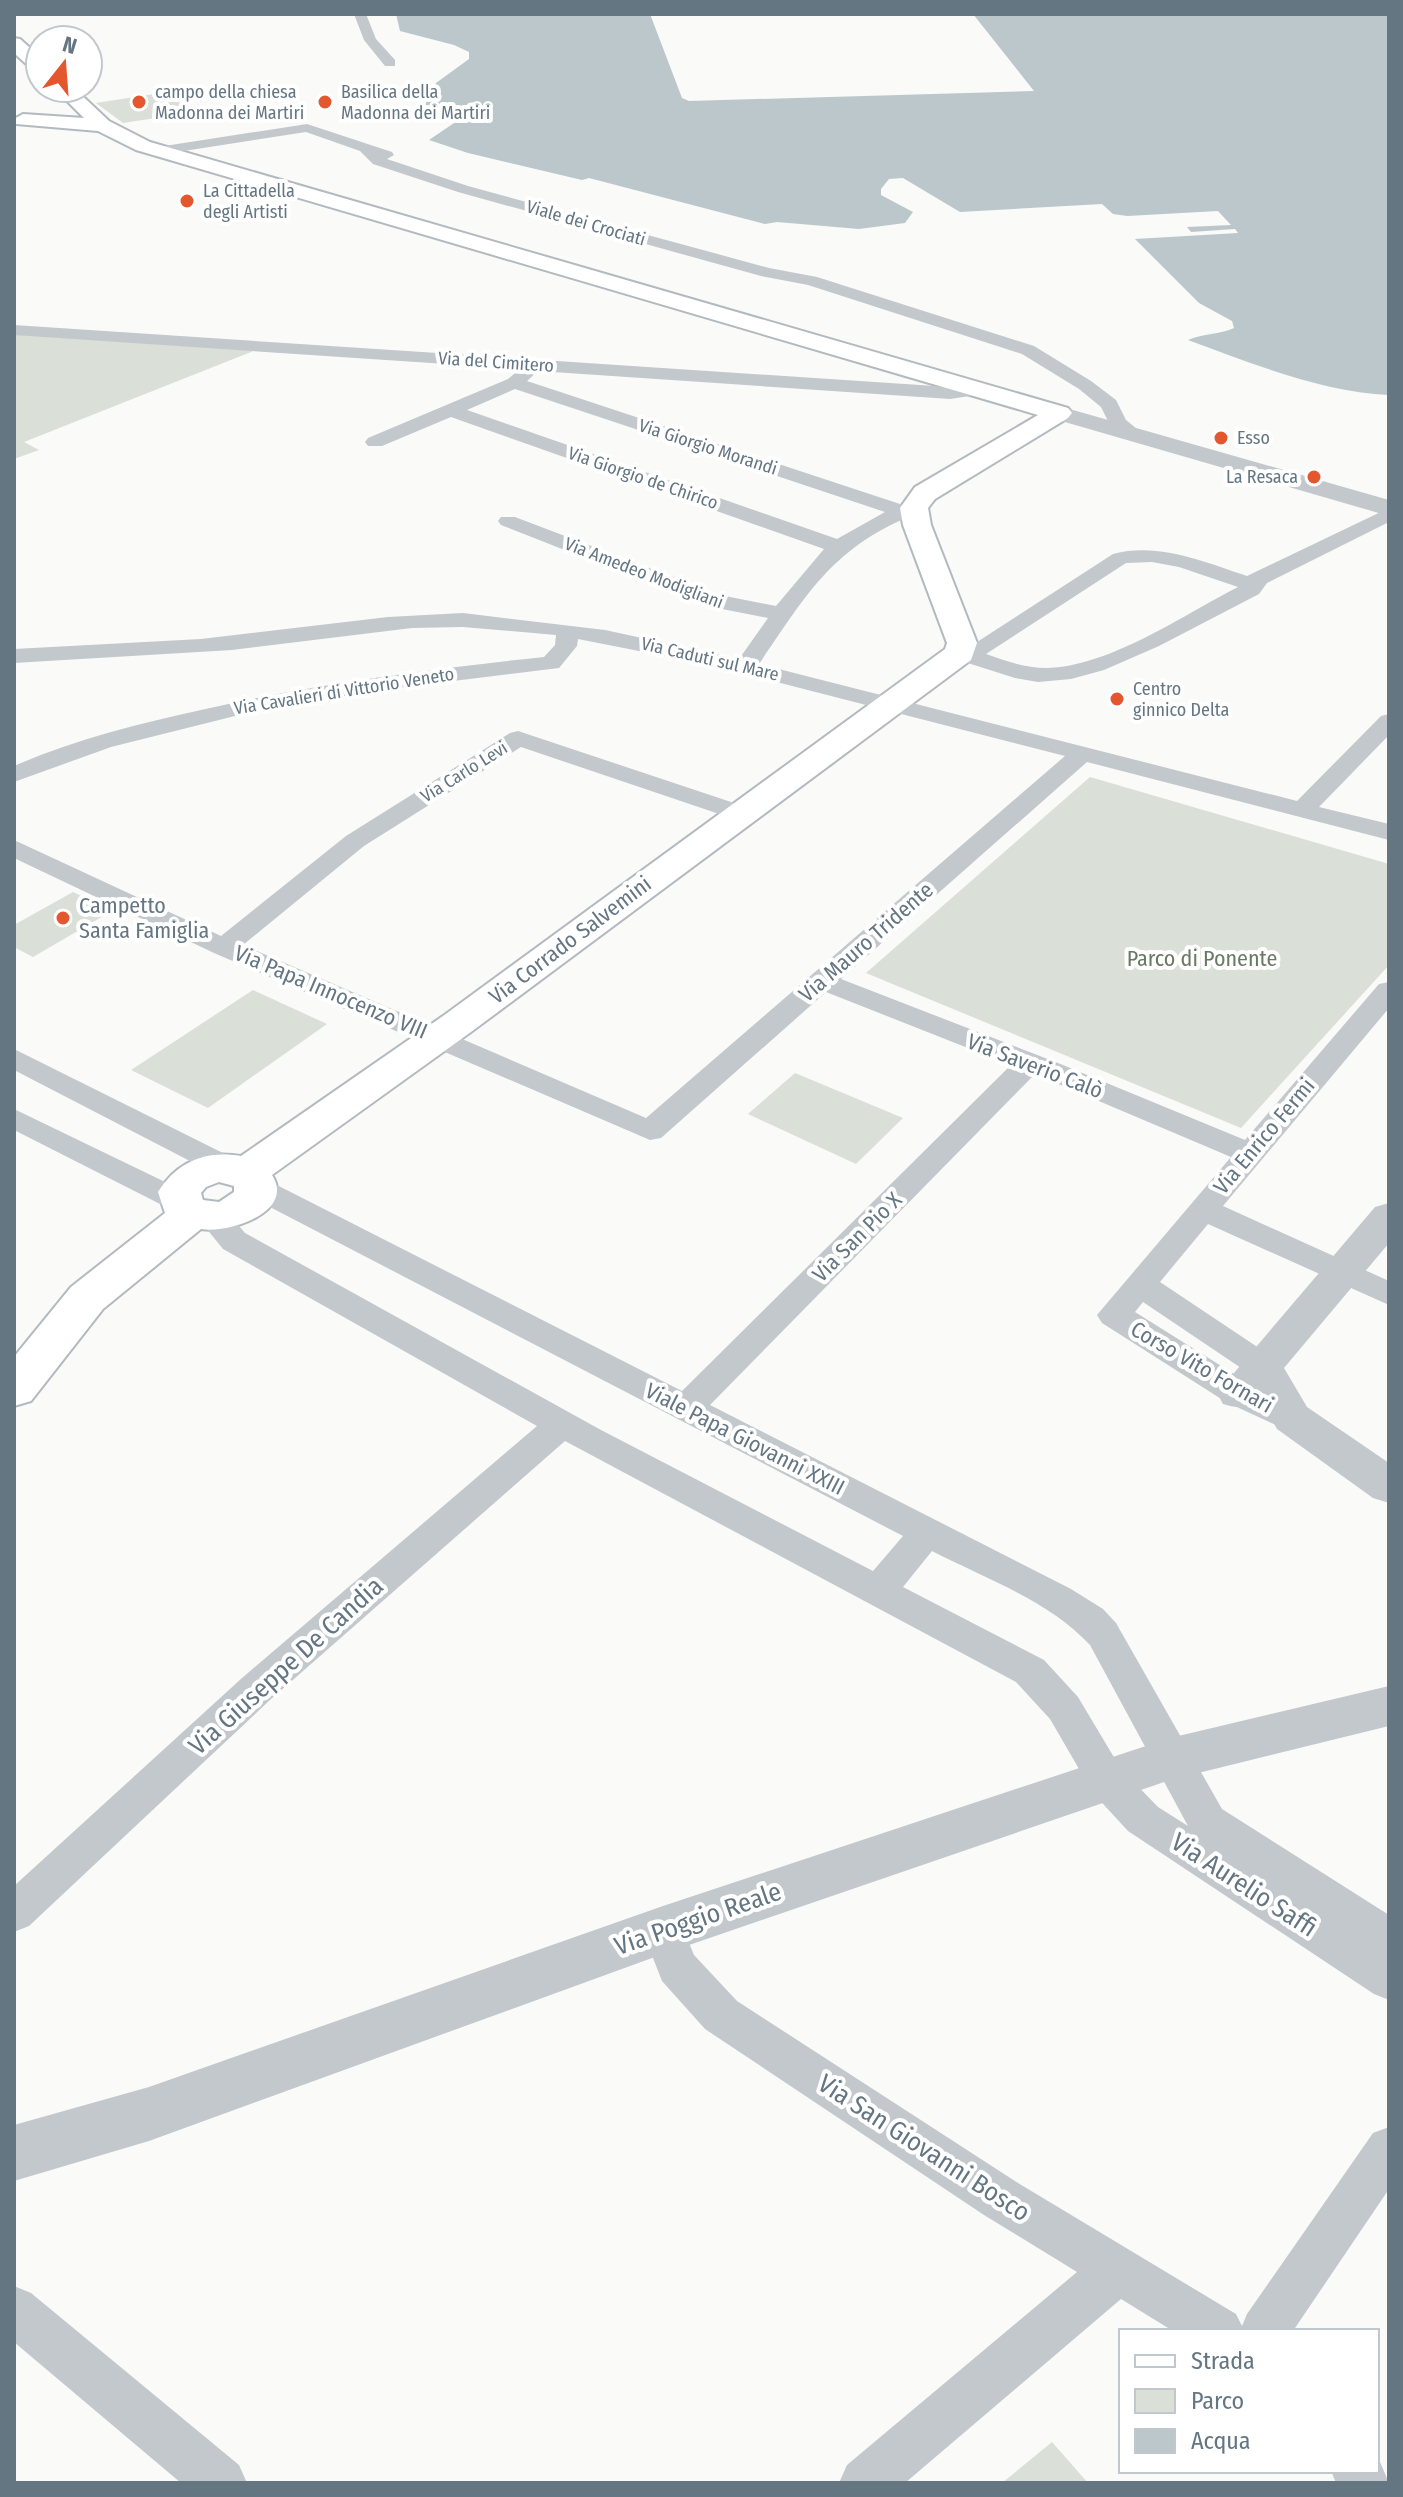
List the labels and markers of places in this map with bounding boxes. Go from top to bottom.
place label: campo della chiesa Madonna dei Martiri [155,81,304,124]
place label: Basilica della Madonna dei Martiri [341,81,490,124]
marker: campo della chiesa Madonna dei Martiri [130,93,148,111]
marker: Basilica della Madonna dei Martiri [316,93,334,111]
place label: La Cittadella degli Artisti [203,180,295,223]
marker: La Cittadella degli Artisti [178,192,196,210]
place label: Esso [1237,427,1270,449]
marker: Esso [1212,429,1230,447]
place label: La Resaca [1226,466,1298,488]
marker: La Resaca [1305,468,1323,486]
place label: Centro ginnico Delta [1133,678,1229,721]
marker: Centro ginnico Delta [1108,690,1126,708]
place label: Campetto Santa Famiglia [79,892,209,944]
marker: Campetto Santa Famiglia [54,909,72,927]

